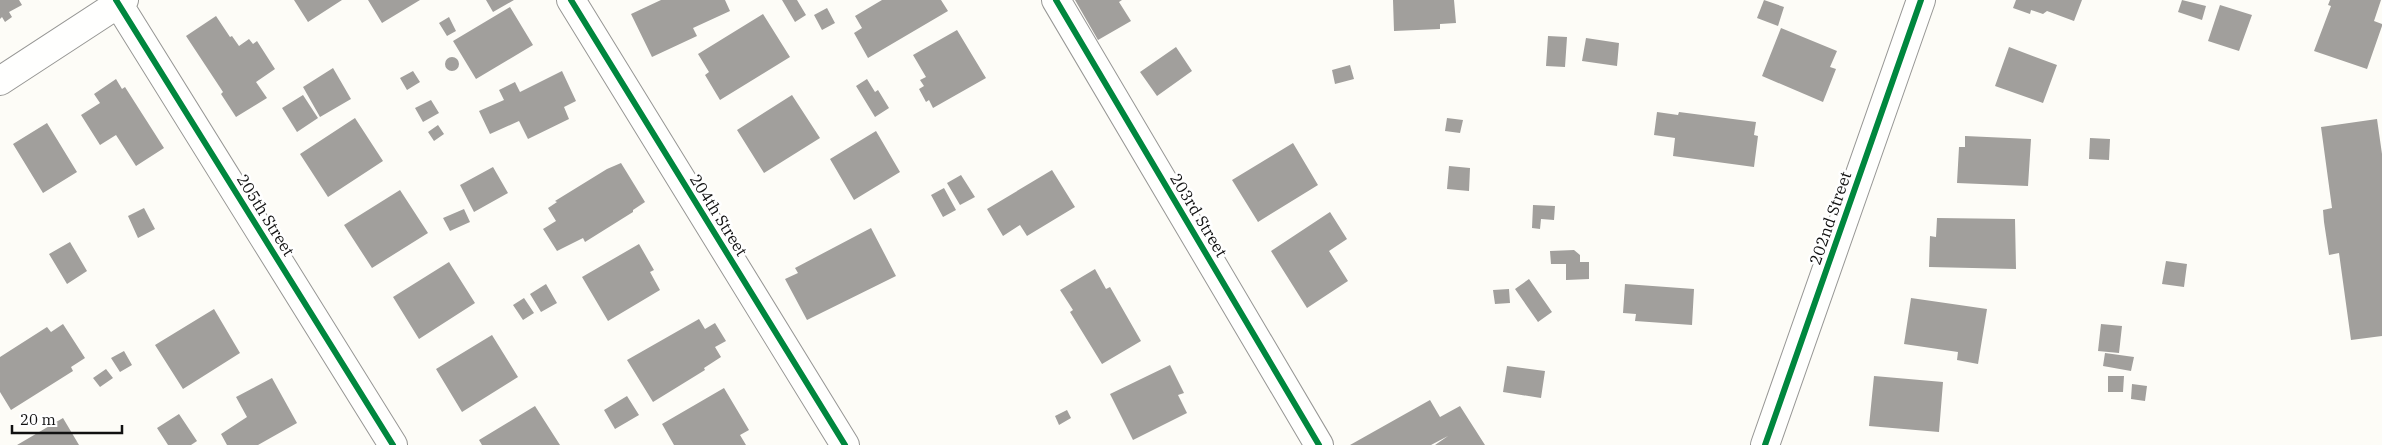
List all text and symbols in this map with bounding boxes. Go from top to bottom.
street label: 202nd Street [1805,168,1855,267]
street label: 203rd Street [1166,169,1232,261]
street label: 205th Street [233,170,299,260]
street label: 204th Street [686,170,752,260]
scale bar [12,402,122,434]
text: 20 m [20,410,56,429]

